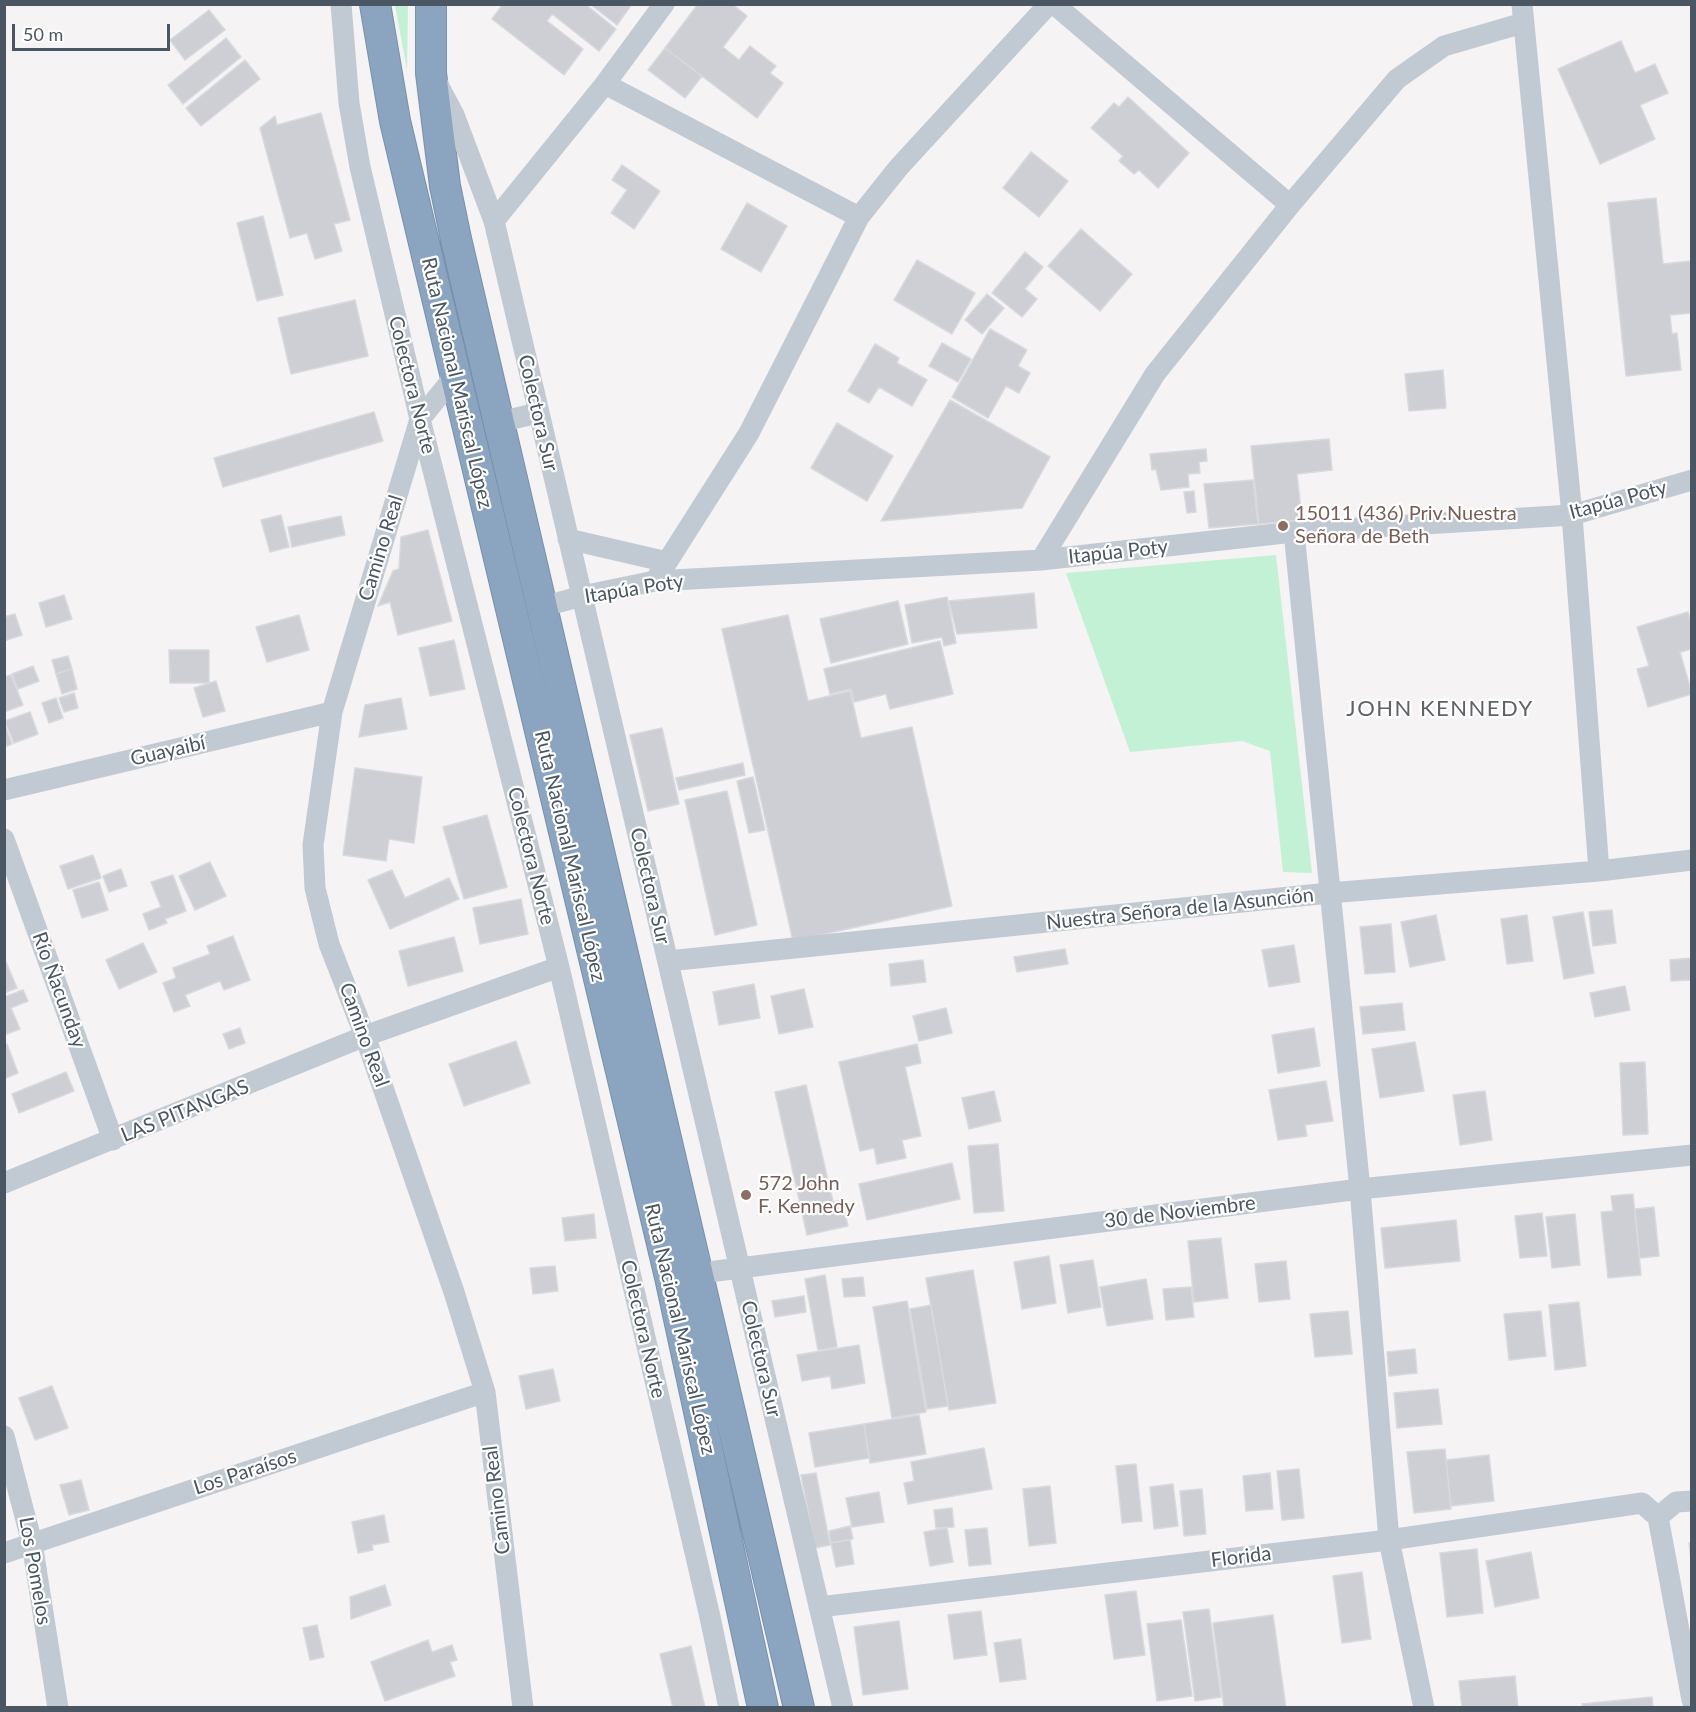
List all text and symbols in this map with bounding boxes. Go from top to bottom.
scale bar [15,12,172,50]
text: 50 m [23,23,63,45]
street label: Ruta Nacional Mariscal López [416,255,498,511]
street label: Colectora Norte [383,314,441,456]
street label: Colectora Sur [513,352,563,474]
street label: Itapúa Poty [1567,475,1669,525]
street label: Camino Real [354,492,408,604]
place label: 15011 (436) Priv.Nuestra Señora de Beth [1295,502,1517,549]
marker: 15011 (436) Priv.Nuestra Señora de Beth [1276,519,1290,533]
street label: Itapúa Poty [1067,535,1169,569]
street label: Itapúa Poty [583,569,685,609]
district label: JOHN KENNEDY [1346,696,1534,722]
street label: Ruta Nacional Mariscal López [529,728,611,984]
street label: Guayaibí [128,731,208,771]
street label: Colectora Norte [502,785,560,927]
street label: Colectora Sur [625,825,675,947]
street label: Nuestra Señora de la Asunción [1045,883,1315,935]
street label: Río Ñacunday [27,929,91,1051]
street label: Camino Real [334,980,394,1090]
street label: LAS PITANGAS [118,1074,252,1148]
place label: 572 John F. Kennedy [758,1172,855,1219]
marker: 572 John F. Kennedy [739,1188,753,1202]
street label: 30 de Noviembre [1103,1191,1257,1233]
street label: Ruta Nacional Mariscal López [639,1201,721,1457]
street label: Colectora Norte [615,1257,671,1401]
street label: Colectora Sur [736,1298,786,1420]
street label: Los Paraísos [191,1444,299,1500]
street label: Camino Real [478,1444,516,1556]
street label: Los Pomelos [14,1515,56,1627]
street label: Florida [1210,1541,1272,1573]

